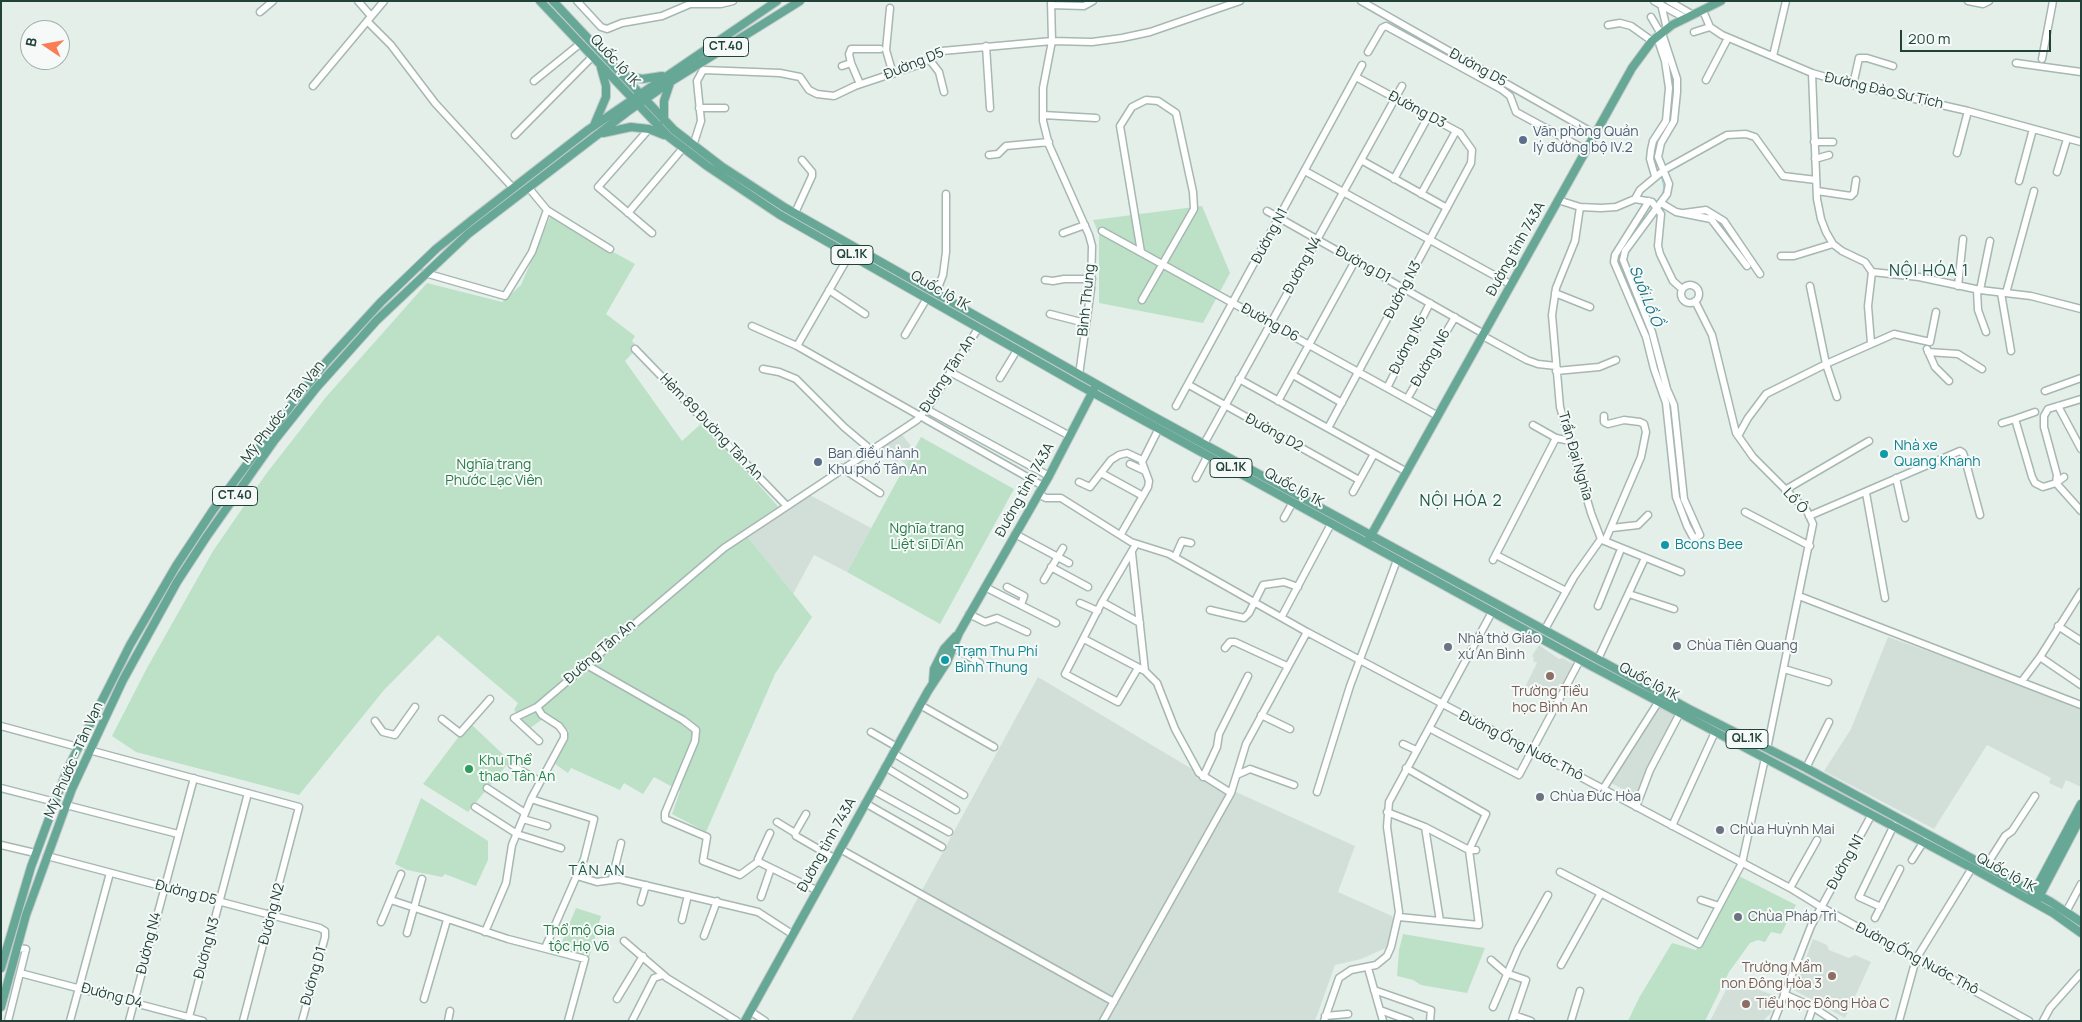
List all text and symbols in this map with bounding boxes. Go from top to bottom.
north arrow [20,20,70,70]
scale bar [1902,20,2053,52]
text: 200 m [1908,28,1951,49]
street label: Quốc lộ 1K [587,31,643,91]
text: B [21,36,41,48]
road number: CT.40 [704,38,748,56]
street label: Đường D5 [882,44,946,84]
street label: Đường D5 [1446,45,1510,91]
street label: Đường Đào Sư Tích [1823,69,1945,113]
street label: Đường D3 [1385,88,1449,132]
place label: Văn phòng Quản lý đường bộ IV.2 [1533,124,1639,156]
marker: Văn phòng Quản lý đường bộ IV.2 [1517,134,1529,146]
street label: Đường tỉnh 743A [1483,199,1549,299]
street label: Đường N1 [1248,205,1292,267]
street label: Đường N4 [1280,233,1326,297]
street label: Đường D1 [1333,243,1393,287]
road number: QL.1K [831,246,873,264]
street label: Đường N3 [1381,258,1425,322]
district label: NỘI HÓA 1 [1888,262,1970,282]
street label: Bình Thung [1075,263,1099,337]
water label: Suối Lồ Ồ [1625,263,1665,329]
street label: Quốc lộ 1K [907,267,973,315]
street label: Đường D6 [1238,300,1302,346]
street label: Đường N5 [1386,313,1430,377]
street label: Đường N6 [1408,326,1454,390]
street label: Đường Tân An [917,332,979,416]
street label: Mỹ Phước - Tân Vạn [238,358,328,466]
street label: Hẻm 89 Đường Tân An [656,370,766,484]
street label: Đường D2 [1242,410,1306,456]
street label: Trần Đại Nghĩa [1554,410,1596,502]
place label: Nhà xe Quang Khanh [1894,438,1981,471]
street label: Đường tỉnh 743A [992,440,1058,540]
place label: Ban điều hành Khu phố Tân An [828,446,927,478]
marker: Nhà xe Quang Khanh [1878,448,1890,460]
marker: Ban điều hành Khu phố Tân An [812,456,824,468]
park label: Nghĩa trang Phước Lạc Viên [445,457,543,490]
road number: QL.1K [1210,458,1252,478]
street label: Quốc lộ 1K [1261,465,1327,511]
street label: Lồ Ô [1779,485,1811,517]
road number: CT.40 [212,486,258,506]
district label: NỘI HÓA 2 [1418,492,1504,512]
park label: Nghĩa trang Liệt sĩ Dĩ An [890,521,964,554]
place label: Bcons Bee [1675,537,1743,553]
marker: Bcons Bee [1659,539,1671,551]
street label: Đường Tân An [561,616,639,688]
place label: Nhà thờ Giáo xứ An Bình [1458,631,1541,664]
place label: Chùa Tiên Quang [1687,638,1798,654]
marker: Chùa Tiên Quang [1671,640,1683,652]
marker: Nhà thờ Giáo xứ An Bình [1442,641,1454,653]
place label: Trạm Thu Phí Bình Thung [955,644,1038,676]
marker: Trạm Thu Phí Bình Thung [939,654,951,666]
street label: Quốc lộ 1K [1616,659,1682,705]
marker: Trường Tiểu học Bình An [1544,670,1556,682]
place label: Trường Tiểu học Bình An [1511,684,1589,716]
street label: Mỹ Phước - Tân Vạn [41,700,107,820]
street label: Đường Ống Nước Thô [1456,707,1586,785]
road number: QL.1K [1726,730,1768,749]
place label: Khu Thể thao Tân An [479,753,555,786]
marker: Khu Thể thao Tân An [463,763,475,775]
place label: Chùa Đức Hòa [1550,789,1641,805]
marker: Chùa Đức Hòa [1534,791,1546,803]
street label: Đường tỉnh 743A [794,795,860,895]
place label: Chùa Huỳnh Mai [1730,822,1835,838]
marker: Chùa Huỳnh Mai [1714,824,1726,836]
street label: Đường N1 [1824,831,1868,893]
street label: Quốc lộ 1K [1973,850,2039,896]
district label: TÂN AN [568,862,626,880]
street label: Đường D5 [153,877,219,909]
street label: Đường N2 [256,881,288,947]
place label: Chùa Pháp Trì [1748,909,1837,925]
street label: Đường N4 [133,910,165,976]
marker: Chùa Pháp Trì [1732,911,1744,923]
street label: Đường N3 [191,915,223,981]
street label: Đường Ống Nước Thô [1853,919,1981,999]
park label: Thổ mộ Gia tộc Họ Võ [543,923,615,956]
street label: Đường D1 [298,945,330,1007]
place label: Trường Mầm non Đông Hòa 3 [1721,960,1822,992]
marker: Trường Mầm non Đông Hòa 3 [1826,970,1838,982]
street label: Đường D4 [79,980,145,1012]
place label: Tiểu học Đông Hòa C [1756,996,1890,1012]
marker: Tiểu học Đông Hòa C [1740,998,1752,1010]

